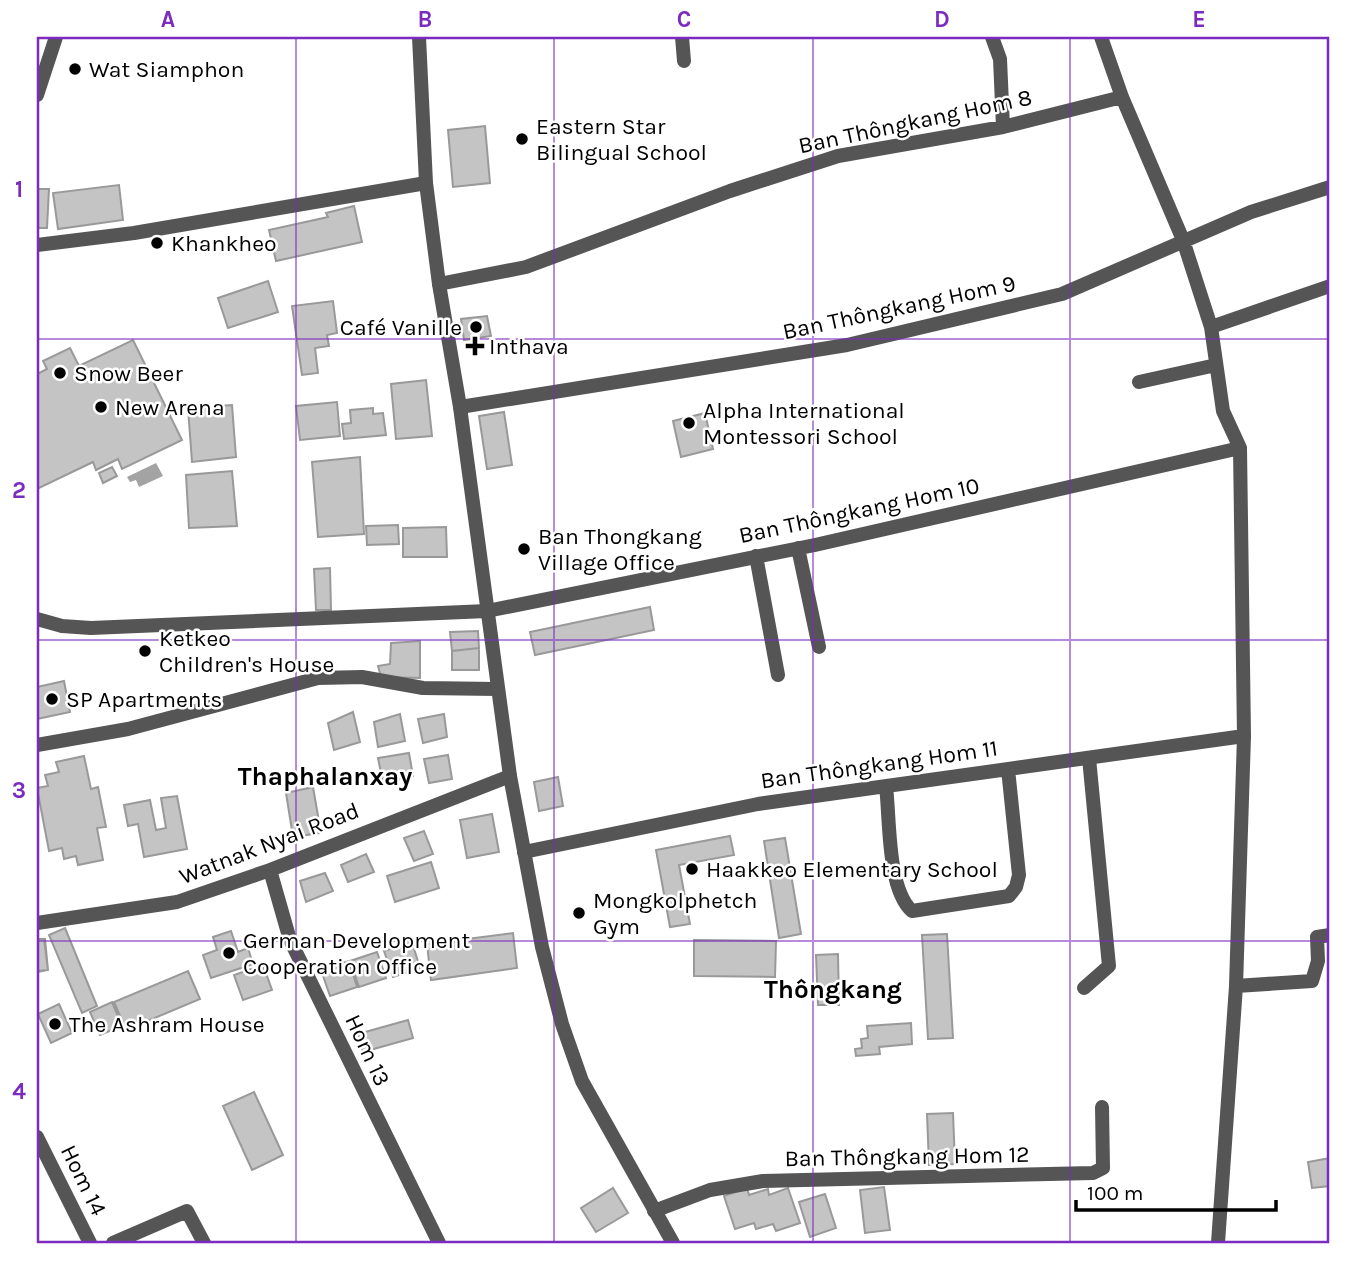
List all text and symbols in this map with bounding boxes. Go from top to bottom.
text: A [161,6,175,33]
text: B [418,6,432,33]
text: C [677,6,691,33]
text: D [934,6,950,33]
text: E [1192,6,1206,33]
place label: Wat Siamphon [89,56,244,83]
marker: Wat Siamphon [67,61,83,77]
street label: Ban Thôngkang Hom 8 [796,84,1034,159]
place label: Eastern Star Bilingual School [536,113,707,166]
marker: Eastern Star Bilingual School [514,131,530,147]
text: 1 [15,176,23,203]
place label: Khankheo [171,230,277,257]
marker: Khankheo [149,235,165,251]
street label: Ban Thôngkang Hom 9 [780,270,1018,345]
place label: Café Vanille [340,314,462,341]
marker: Café Vanille [468,319,484,335]
place label: Inthava [489,333,569,360]
marker: Inthava [467,338,483,354]
place label: Snow Beer [74,360,183,387]
marker: Snow Beer [52,365,68,381]
place label: New Arena [115,394,225,421]
place label: Alpha International Montessori School [703,397,905,450]
marker: New Arena [93,399,109,415]
marker: Alpha International Montessori School [681,415,697,431]
street label: Ban Thôngkang Hom 10 [736,472,982,549]
text: 2 [12,477,26,504]
place label: Ban Thongkang Village Office [538,523,702,576]
marker: Ban Thongkang Village Office [516,541,532,557]
place label: Ketkeo Children's House [159,625,334,678]
marker: Ketkeo Children's House [137,643,153,659]
place label: SP Apartments [66,686,222,713]
marker: SP Apartments [44,691,60,707]
street label: Ban Thôngkang Hom 11 [759,734,999,795]
district label: Thaphalanxay [238,761,412,792]
text: 3 [12,777,26,804]
street label: Watnak Nyai Road [175,797,363,890]
place label: Haakkeo Elementary School [706,856,998,883]
marker: Haakkeo Elementary School [684,861,700,877]
place label: Mongkolphetch Gym [593,887,757,940]
marker: Mongkolphetch Gym [571,905,587,921]
place label: German Development Cooperation Office [243,927,470,980]
marker: German Development Cooperation Office [221,945,237,961]
district label: Thôngkang [764,974,902,1005]
street label: Hom 13 [339,1010,396,1090]
place label: The Ashram House [69,1011,265,1038]
marker: The Ashram House [47,1016,63,1032]
text: 4 [12,1078,26,1105]
street label: Hom 14 [55,1140,112,1220]
street label: Ban Thôngkang Hom 12 [784,1141,1030,1172]
scale bar [1076,1168,1276,1212]
text: 100 m [1087,1181,1144,1205]

